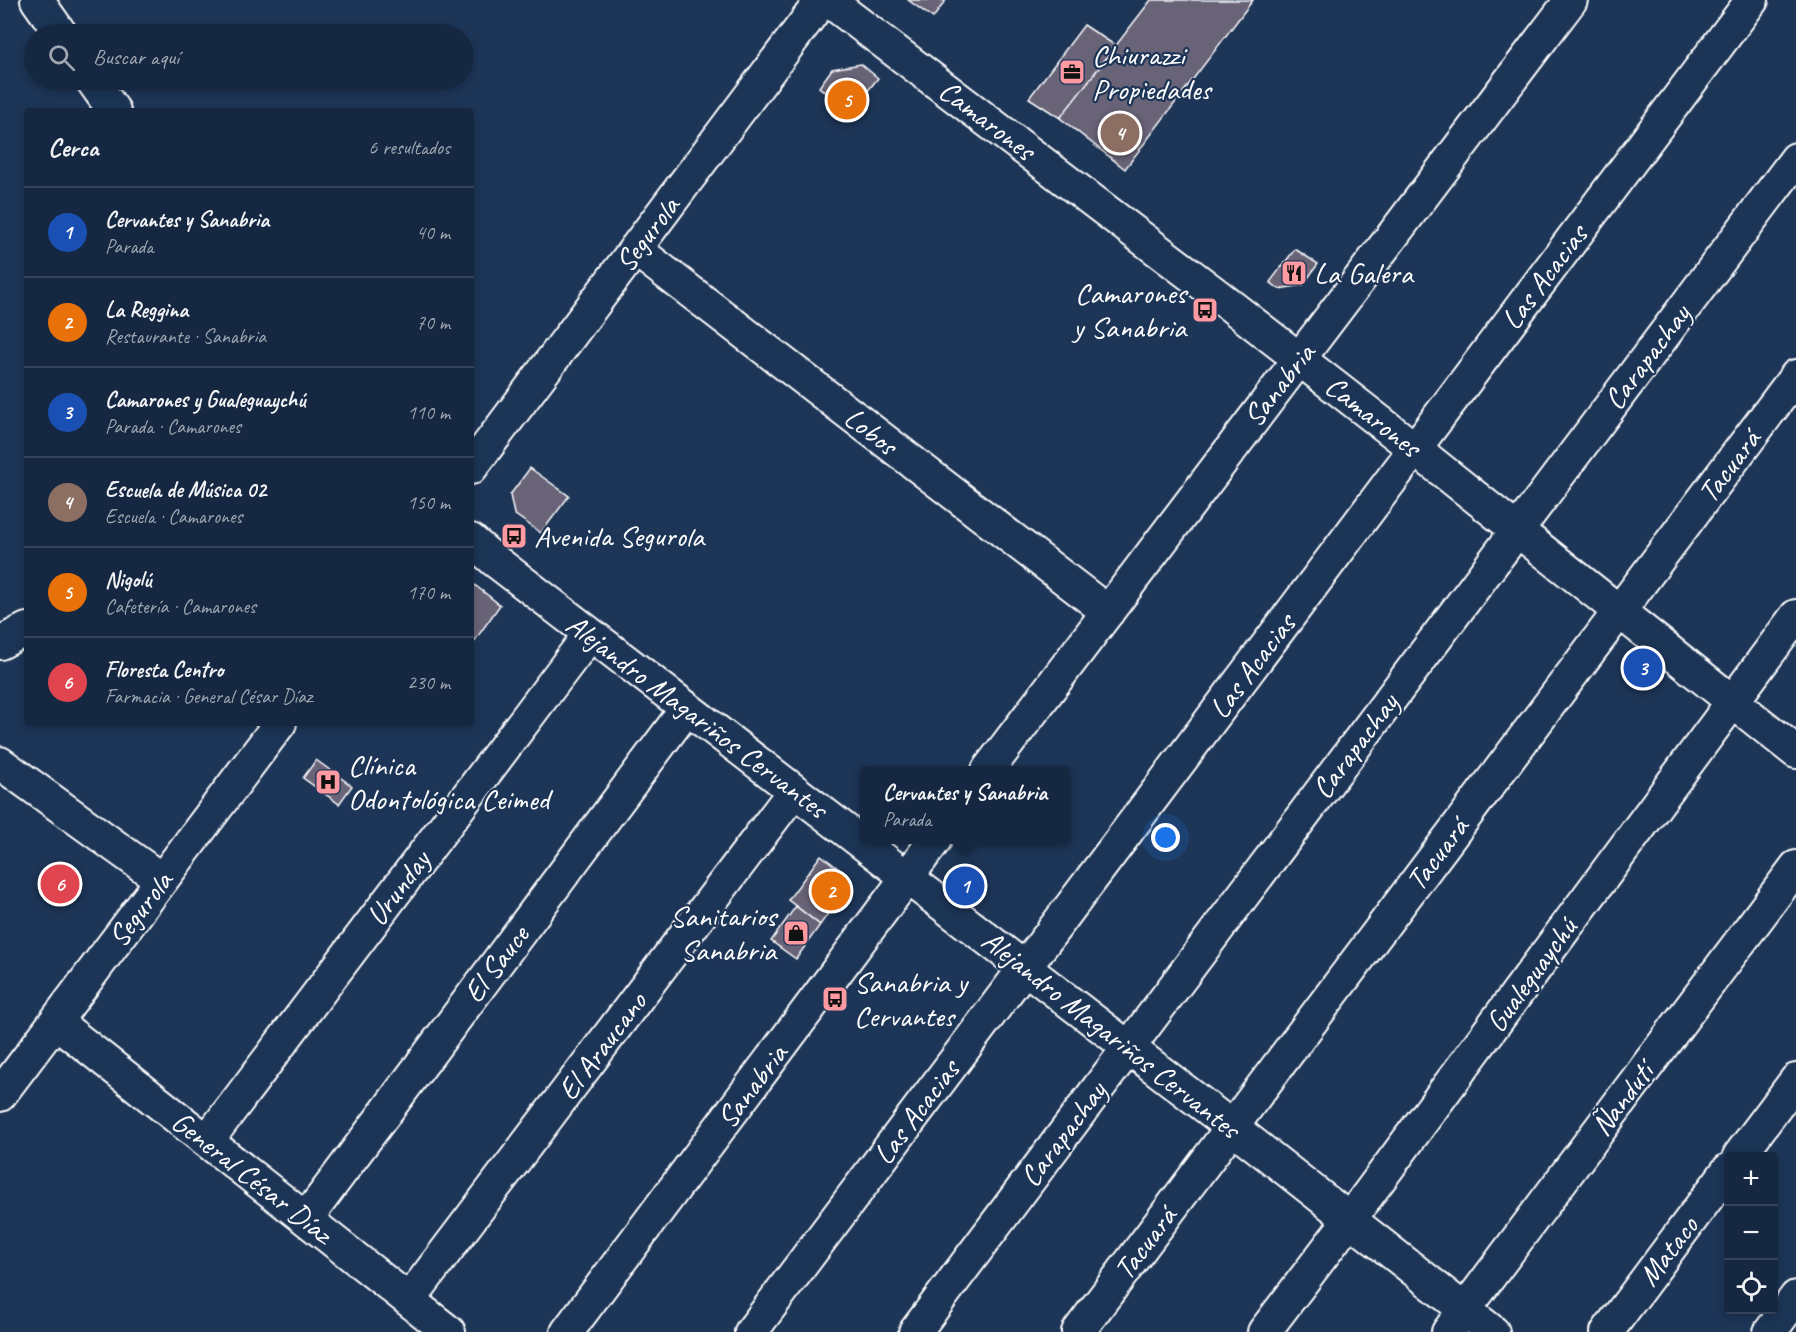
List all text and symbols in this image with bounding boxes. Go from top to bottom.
search box [24,24,474,90]
place label: Chiurazzi Propiedades [1092,36,1213,108]
icon: search [45,41,78,74]
text: Buscar aquí [93,43,179,71]
office icon: Chiurazzi Propiedades [1057,57,1087,87]
street label: Camarones [931,71,1045,170]
pin: 5 [828,78,866,122]
pin: 4 [1100,110,1140,156]
text: Cerca [48,131,98,164]
text: 6 resultados [368,135,450,160]
street label: Segurola [606,187,689,279]
text: Cervantes y Sanabria [105,206,269,234]
street label: Las Acacias [1492,215,1597,337]
text: 1 [63,220,72,245]
text: 40 m [416,220,450,245]
text: Parada [105,234,154,259]
place label: La Galera [1314,254,1415,292]
restaurant icon: La Galera [1279,258,1309,288]
place label: Camarones y Sanabria [1071,274,1189,346]
bus stop icon: Camarones y Sanabria [1190,295,1220,325]
street label: Carapachay [1595,295,1700,417]
text: La Reggina [105,296,188,324]
text: 2 [63,310,72,335]
text: 70 m [416,310,450,335]
text: Restaurante · Sanabria [105,324,266,349]
street label: Sanabria [1235,334,1325,434]
street label: Camarones [1318,367,1431,467]
text: Camarones y Gualeguaychú [105,386,305,414]
street label: Lobos [837,398,907,465]
text: 3 [63,400,72,425]
text: 110 m [407,400,450,425]
text: Parada · Camarones [105,414,241,439]
street label: Tacuará [1689,419,1771,510]
text: Escuela de Música 02 [105,476,266,504]
text: 4 [63,490,72,515]
text: 150 m [407,490,450,515]
text: Escuela · Camarones [105,504,242,529]
place label: Avenida Segurola [534,517,706,555]
bus stop icon: Avenida Segurola [499,521,529,551]
text: Nigolú [105,566,151,594]
text: 5 [63,580,72,605]
text: 170 m [407,580,450,605]
text: Cafetería · Camarones [105,594,256,619]
street label: Las Acacias [1200,604,1305,726]
street label: Alejandro Magariños Cervantes [559,605,838,828]
pin: 3 [1624,646,1662,690]
text: Floresta Centro [105,656,223,684]
text: 6 [63,670,72,695]
text: 230 m [407,670,450,695]
text: Farmacia · General César Díaz [105,684,312,709]
street label: Carapachay [1303,684,1408,806]
place label: Clínica Odontológica Ceimed [348,746,553,818]
popup [860,766,1070,844]
hospital icon: Clínica Odontológica Ceimed [313,767,343,797]
text: Cervantes y Sanabria [883,779,1047,807]
text: Parada [883,807,931,832]
street label: Tacuará [1397,807,1479,898]
your location [1151,823,1180,852]
street label: Urunday [357,841,440,933]
pin: 6 [40,862,80,906]
street label: Segurola [99,862,182,954]
pin: 1 [946,864,984,908]
pin: 2 [812,868,850,914]
place label: Sanitarios Sanabria [670,897,779,969]
street label: Gualeguaychú [1477,908,1587,1040]
street label: El Sauce [455,916,539,1010]
shop icon: Sanitarios Sanabria [781,918,811,948]
street label: Alejandro Magariños Cervantes [974,921,1250,1148]
place label: Sanabria y Cervantes [854,963,970,1035]
street label: El Araucano [549,983,656,1108]
bus stop icon: Sanabria y Cervantes [820,984,850,1014]
street label: Sanabria [708,1035,797,1136]
street label: Las Acacias [864,1050,969,1172]
street label: Ñandutí [1582,1050,1666,1143]
street label: Carapachay [1011,1072,1116,1194]
street label: General César Díaz [164,1102,343,1254]
map controls [1724,1152,1778,1314]
button: + [1724,1152,1778,1206]
street label: Tacuará [1105,1196,1187,1287]
button: − [1724,1206,1778,1260]
street label: Mataco [1629,1207,1707,1294]
button: locate [1724,1260,1778,1314]

